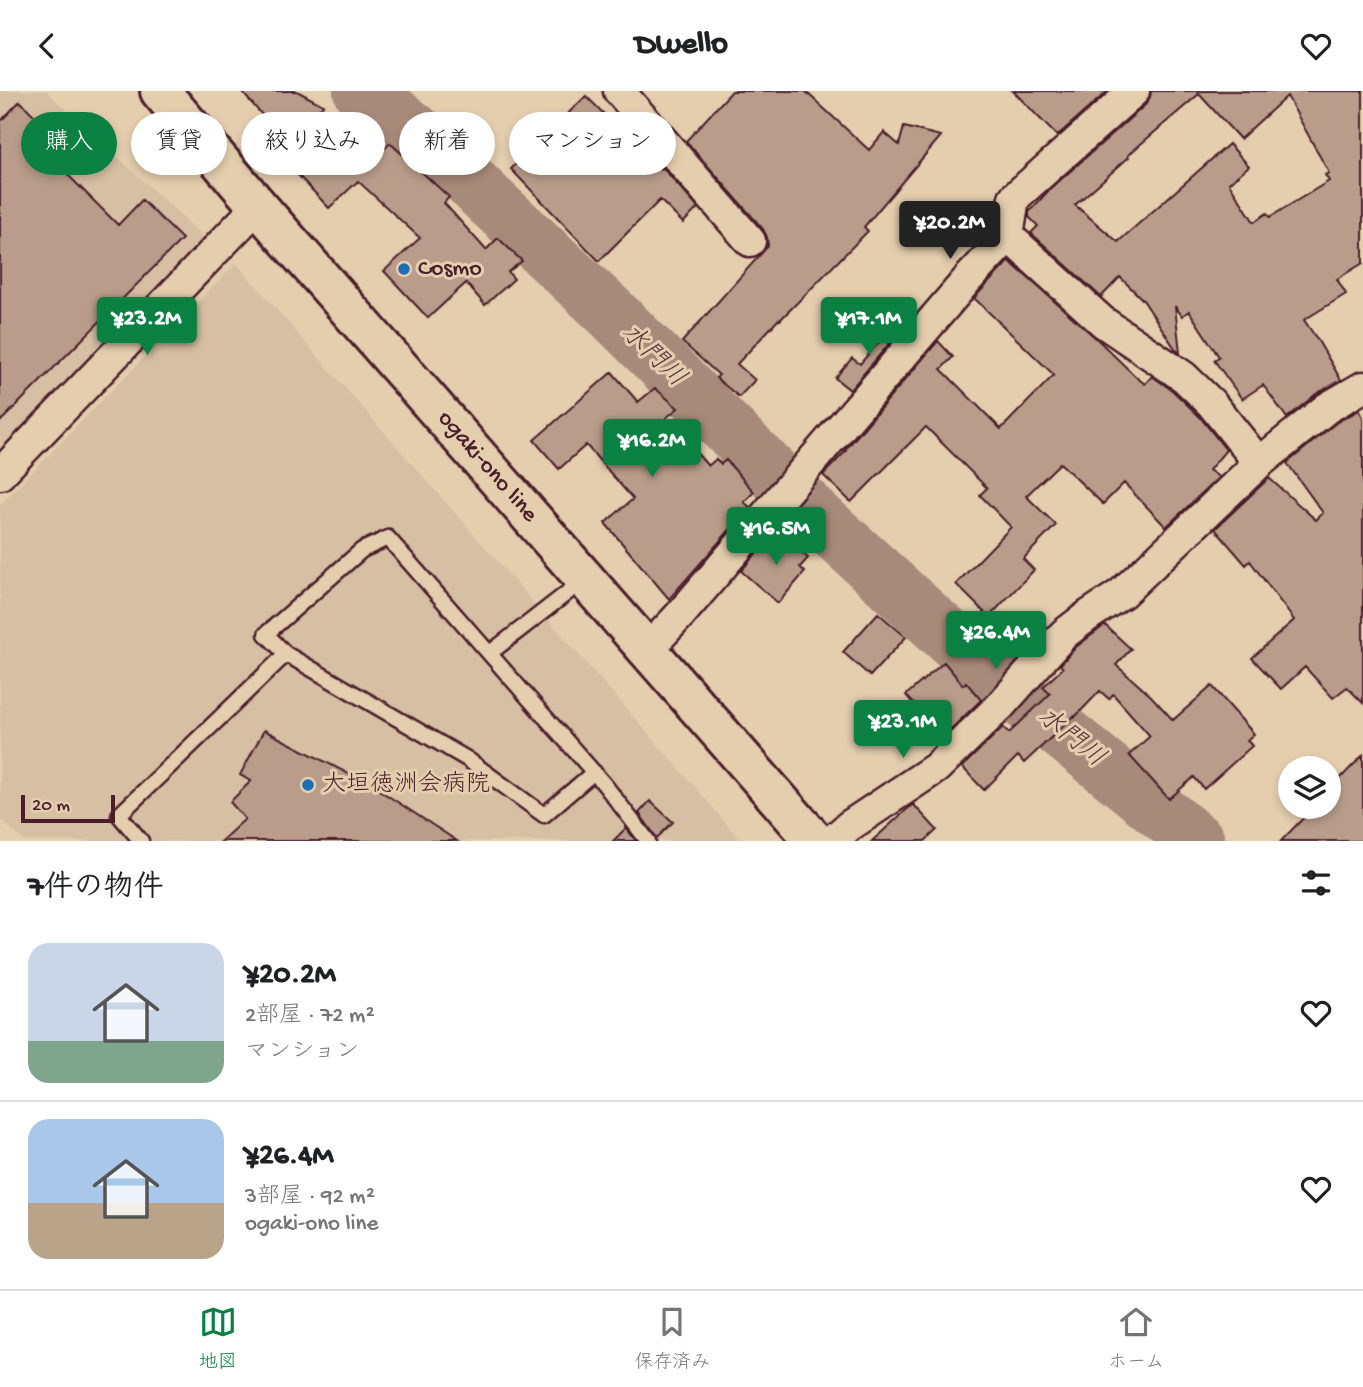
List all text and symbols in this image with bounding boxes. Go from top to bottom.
icon: back [28,27,66,65]
text: Dwello [635,27,728,65]
icon: heart [1297,27,1335,65]
chip: 購入 [21,112,117,175]
chip: 賃貸 [131,112,227,175]
chip: 絞り込み [241,112,385,175]
chip: 新着 [399,112,495,175]
chip: マンション [509,112,676,175]
pin: ¥20.2M [893,201,1007,261]
text: ¥20.2M [915,210,985,237]
place label: Cosmo [418,255,482,284]
marker: Cosmo [396,261,412,277]
pin: ¥23.2M [90,297,204,357]
pin: ¥17.1M [812,297,926,357]
text: ¥23.2M [113,306,181,333]
text: ¥17.1M [837,306,901,333]
water label: 水門川 [613,318,692,395]
street label: ogaki-ono line [430,405,544,529]
pin: ¥16.2M [595,419,709,479]
text: ¥16.2M [619,428,685,455]
pin: ¥16.5M [719,507,833,567]
text: ¥16.5M [743,516,809,543]
pin: ¥26.4M [939,611,1053,671]
text: ¥26.4M [962,620,1030,647]
pin: ¥23.1M [846,701,960,760]
water label: 水門川 [1030,702,1111,776]
text: ¥23.1M [870,709,936,736]
map controls [1278,756,1341,819]
button: layers [1278,756,1341,819]
place label: 大垣徳洲会病院 [322,770,490,800]
marker: 大垣徳洲会病院 [300,777,316,793]
scale bar [21,792,116,824]
text: 20 m [32,795,70,818]
icon: filters [1297,864,1335,902]
text: 7件の物件 [28,872,164,907]
text: ¥20.2M [245,959,336,994]
icon: home [84,971,168,1055]
icon: heart [1297,994,1335,1032]
text: 2部屋 · 72 m² [245,1003,375,1030]
text: マンション [245,1039,359,1066]
text: ¥26.4M [245,1140,333,1175]
icon: home [84,1147,168,1231]
icon: heart [1297,1170,1335,1208]
text: 3部屋 · 92 m² [245,1184,375,1211]
text: ogaki-ono line [245,1211,378,1238]
tab: 地図 [199,1303,237,1375]
tab: 保存済み [634,1303,710,1375]
tab: ホーム [1108,1303,1164,1375]

